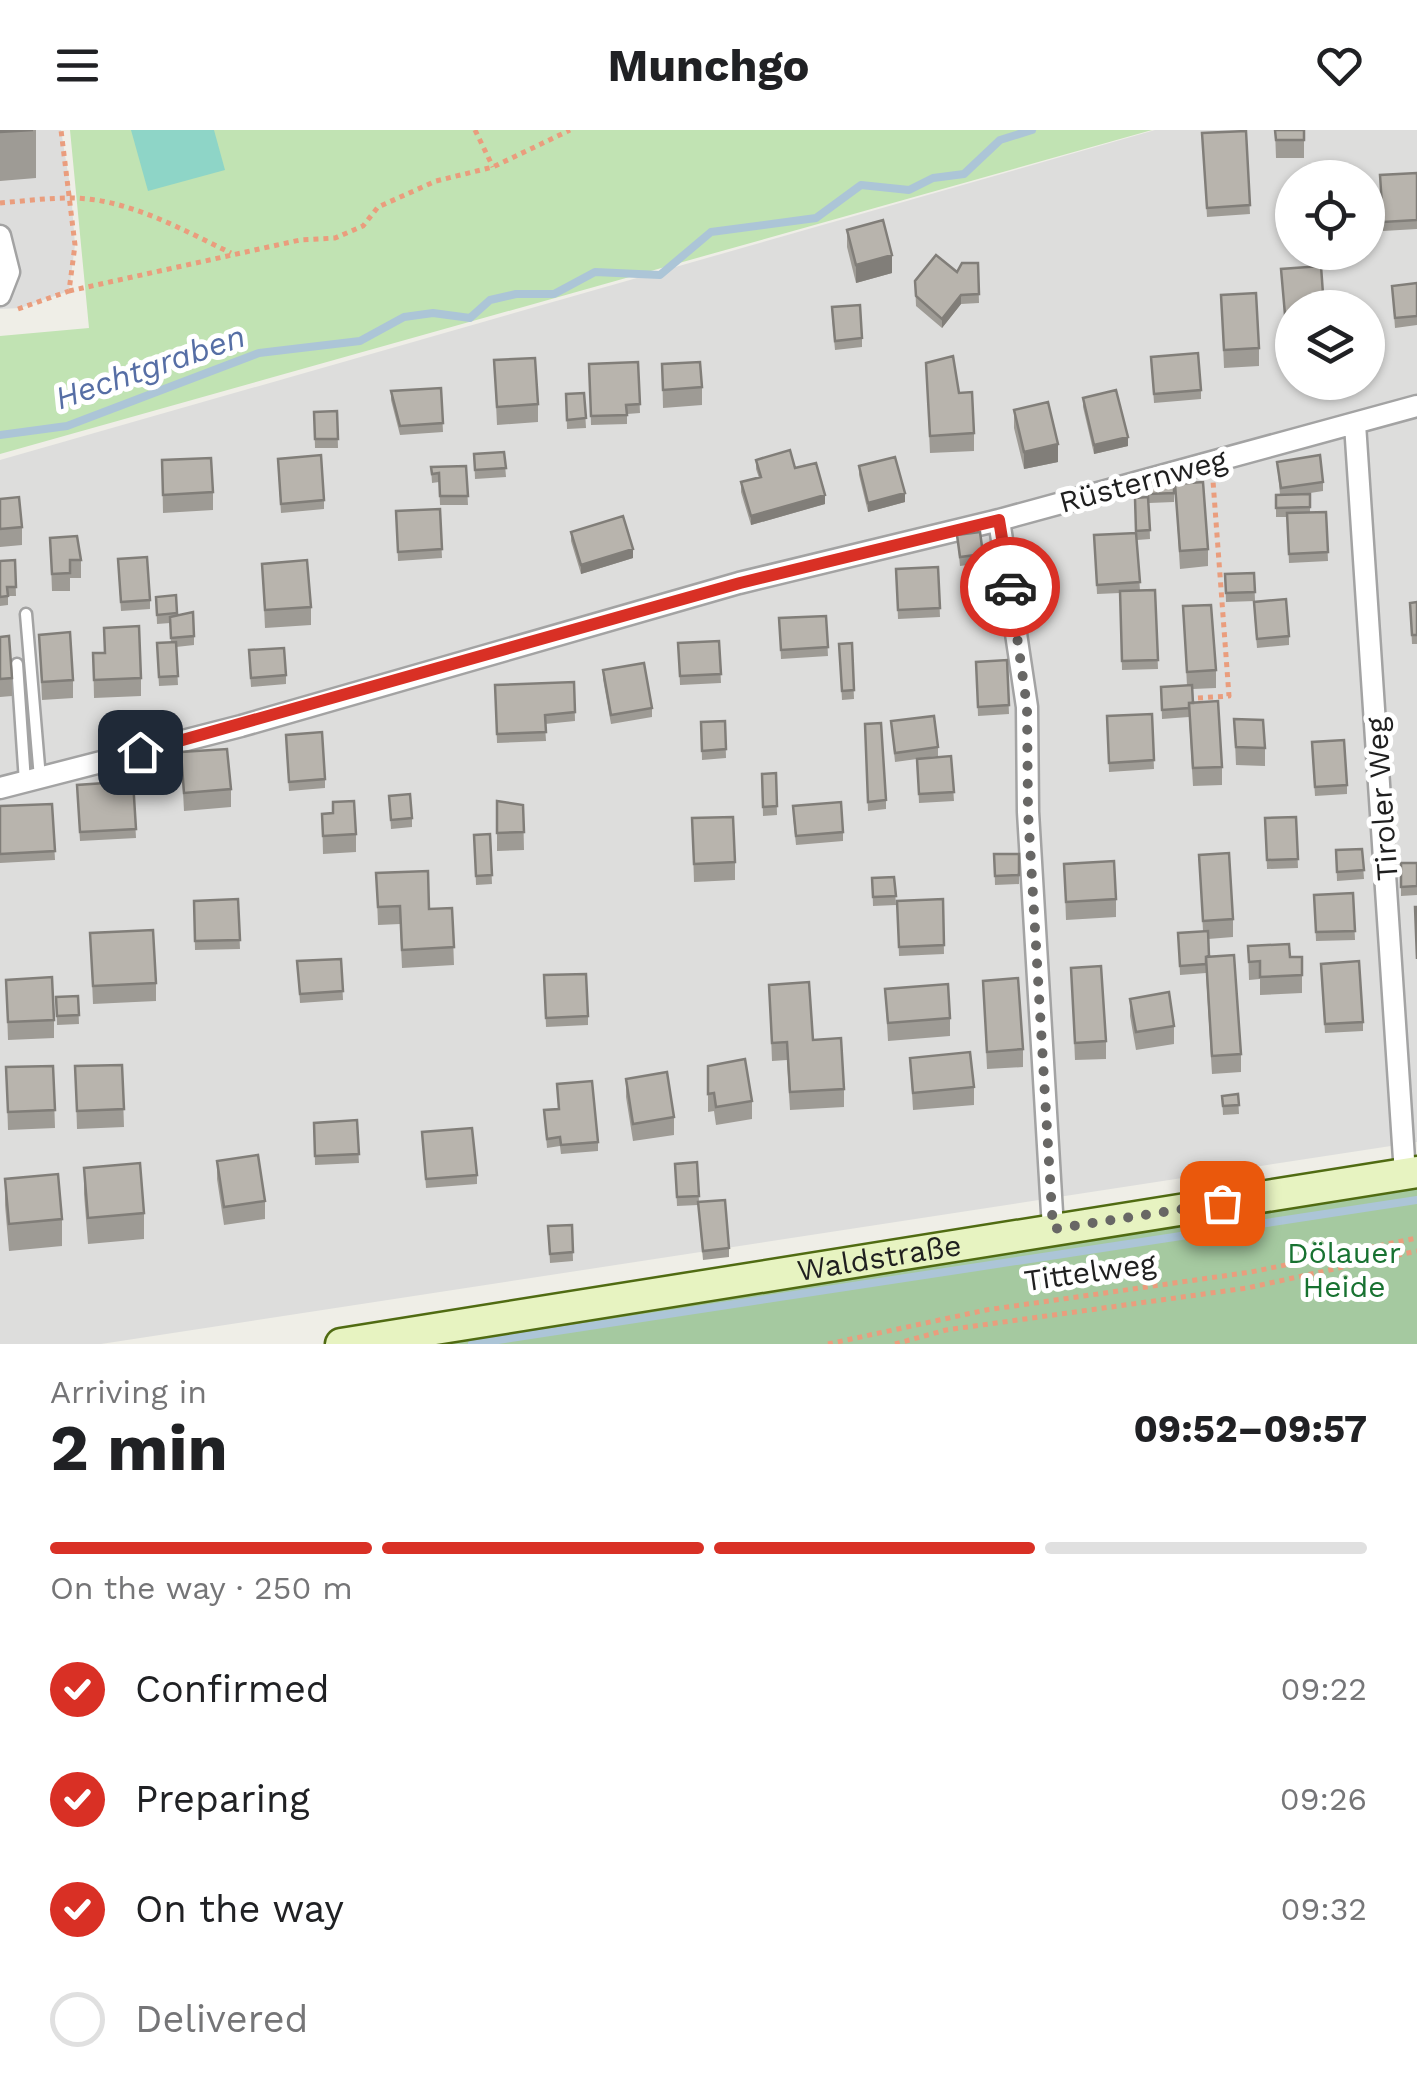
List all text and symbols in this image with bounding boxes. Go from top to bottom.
icon: menu [50,38,105,93]
icon: heart [1312,38,1367,93]
text: Munchgo [607,39,810,92]
map controls [1275,160,1385,400]
button: locate [1275,160,1385,270]
button: layers [1275,290,1385,400]
water label: Hechtgraben [50,317,250,417]
street label: Rüsternweg [1055,441,1231,520]
courier [960,537,1060,637]
icon: car [983,560,1038,615]
pin [98,710,183,795]
street label: Tiroler Weg [1358,716,1405,882]
icon: home [113,725,168,780]
pin [1180,1161,1265,1246]
icon: bag [1195,1176,1250,1231]
street label: Waldstraße [795,1227,964,1288]
park label: Dölauer Heide [1287,1235,1401,1304]
street label: Tittelweg [1022,1245,1158,1298]
text: Arriving in [50,1373,207,1411]
text: 09:52–09:57 [1133,1407,1367,1451]
text: 2 min [50,1410,228,1486]
text: On the way · 250 m [50,1569,353,1607]
icon: check [50,1662,105,1717]
text: Confirmed [135,1667,330,1711]
text: 09:22 [1281,1670,1367,1708]
icon: check [50,1772,105,1827]
text: Preparing [135,1777,310,1821]
text: 09:26 [1280,1780,1367,1818]
icon: check [50,1882,105,1937]
text: On the way [135,1887,344,1931]
text: 09:32 [1281,1890,1367,1928]
text: Delivered [135,1997,308,2041]

